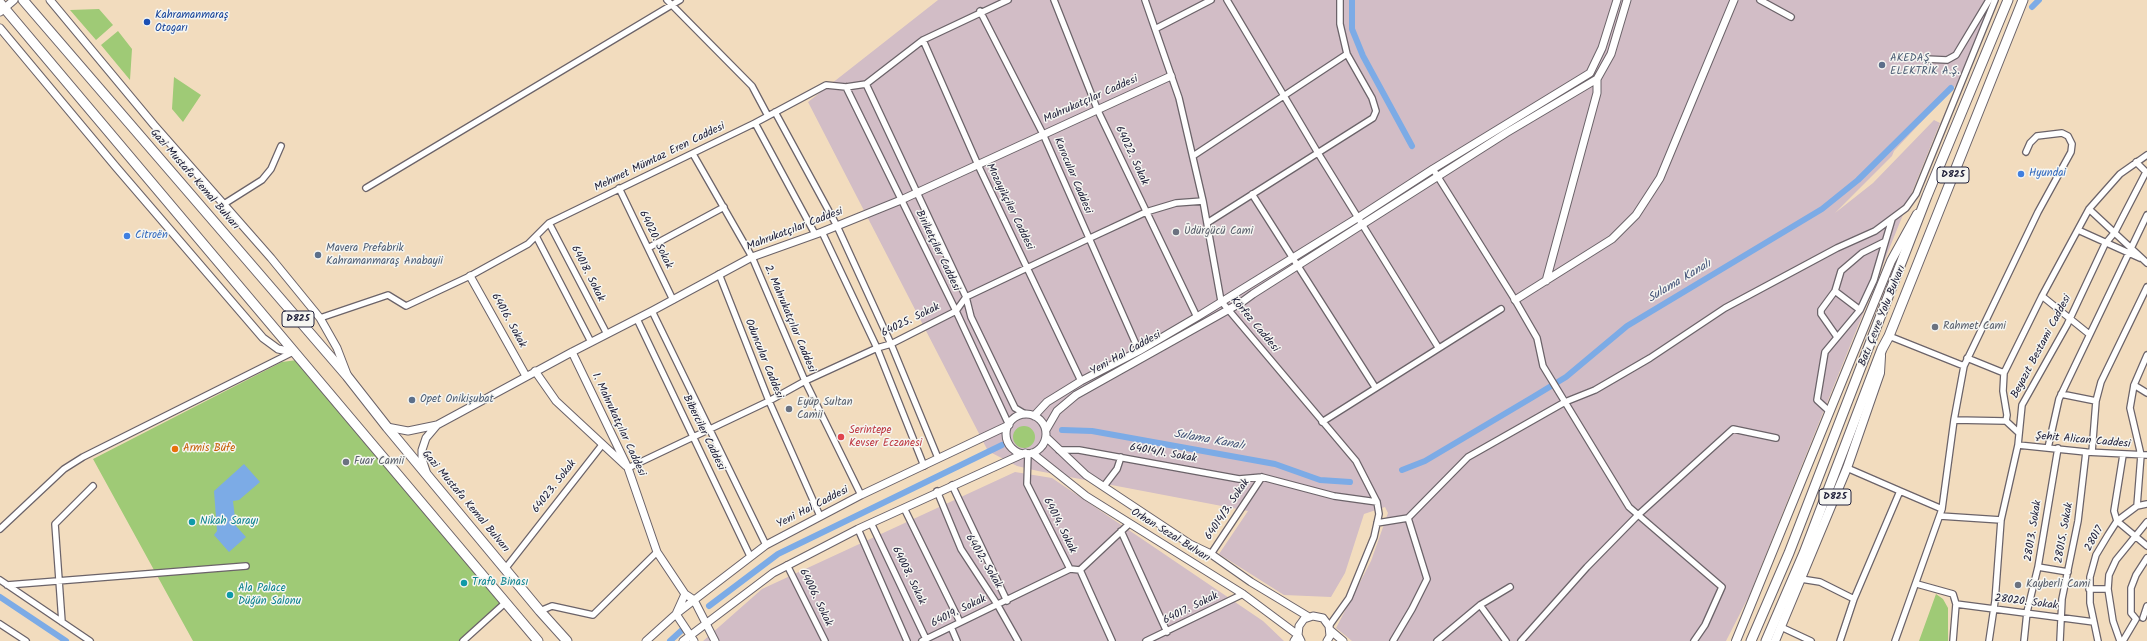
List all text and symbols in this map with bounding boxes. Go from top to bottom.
place label: Kahramanmaraş Otogarı [155,9,229,35]
marker: Kahramanmaraş Otogarı [142,17,152,27]
place label: AKEDAŞ ELEKTRİK A.Ş. [1890,52,1960,78]
marker: AKEDAŞ ELEKTRİK A.Ş. [1877,60,1887,70]
street label: Mahrukatçılar Caddesi [1042,73,1140,127]
street label: Mehmet Mümtaz Eren Caddesi [593,121,727,195]
street label: 64022. Sokak [1112,124,1150,188]
street label: Gazi Mustafa Kemal Bulvarı [147,127,241,233]
street label: Karocular Caddesi [1050,136,1094,216]
street label: Mozayikçiler Caddesi [982,161,1036,253]
road number: D825 [1937,167,1969,183]
place label: Hyundai [2029,167,2066,181]
marker: Hyundai [2016,169,2026,179]
street label: Mahrukatçılar Caddesi [745,206,845,254]
street label: Biriketçiler Caddesi [912,208,962,294]
street label: 64020. Sokak [635,209,675,271]
place label: Üdürgücü Cami [1184,225,1253,239]
marker: Üdürgücü Cami [1171,227,1181,237]
place label: Citroën [135,229,168,243]
marker: Citroën [122,231,132,241]
place label: Mavera Prefabrik Kahramanmaraş Anabayii [326,242,443,268]
street label: 64018. Sokak [567,244,607,304]
marker: Mavera Prefabrik Kahramanmaraş Anabayii [313,250,323,260]
water label: Sulama Kanalı [1646,257,1714,307]
street label: 2. Mahrukatçılar Caddesi [760,263,818,375]
street label: Batı Çevre Yolu Bulvarı [1857,263,1909,369]
street label: 64016. Sokak [488,291,528,351]
street label: Beyazıt Bestami Caddesi [2009,293,2075,401]
street label: Körfez Caddesi [1227,295,1281,355]
street label: 64025. Sokak [880,301,942,341]
road number: D825 [282,311,314,327]
street label: Oduncular Caddesi [741,317,785,401]
place label: Rahmet Cami [1943,320,2006,334]
marker: Rahmet Cami [1930,322,1940,332]
street label: Yeni Hal Caddesi [1088,329,1164,379]
street label: 1. Mahrukatçılar Caddesi [588,371,648,479]
place label: Opet Onikişubat [420,393,494,407]
street label: Biberciler Caddesi [679,393,727,473]
marker: Opet Onikişubat [407,395,417,405]
place label: Eyüp Sultan Camii [797,396,853,422]
marker: Eyüp Sultan Camii [784,404,794,414]
place label: Serintepe Kevser Eczanesi [849,424,922,450]
water label: Sulama Kanalı [1173,428,1245,454]
street label: Şehit Alican Caddesi [2035,430,2131,452]
marker: Serintepe Kevser Eczanesi [836,432,846,442]
place label: Armis Büfe [183,442,235,456]
street label: 64014/1. Sokak [1128,442,1198,466]
marker: Armis Büfe [170,444,180,454]
street label: Gazi Mustafa Kemal Bulvarı [418,448,512,556]
place label: Fuar Camii [354,455,404,469]
marker: Fuar Camii [341,457,351,467]
street label: 64023. Sokak [530,458,580,516]
street label: 64014/3. Sokak [1203,477,1253,543]
street label: Yeni Hal Caddesi [775,484,851,532]
road number: D825 [1819,489,1851,505]
street label: 64014. Sokak [1039,496,1079,556]
street label: 28013. Sokak [2023,500,2045,562]
street label: 28015. Sokak [2053,502,2077,564]
street label: Orhan Sezal Bulvarı [1128,506,1212,566]
place label: Nikah Sarayı [200,515,259,529]
marker: Nikah Sarayı [187,517,197,527]
street label: 28017 [2083,524,2107,554]
street label: 64012. Sokak [962,533,1004,591]
street label: 64008. Sokak [888,545,928,607]
street label: 64006. Sokak [795,567,835,629]
place label: Trafo Binası [472,576,528,590]
marker: Trafo Binası [459,578,469,588]
place label: Kayberli Cami [2026,578,2090,592]
marker: Kayberli Cami [2013,580,2023,590]
place label: Ala Palace Düğün Salonu [238,582,301,608]
marker: Ala Palace Düğün Salonu [225,590,235,600]
street label: 64017. Sokak [1161,590,1221,628]
street label: 64019. Sokak [929,593,989,631]
street label: 28020. Sokak [1994,593,2058,613]

